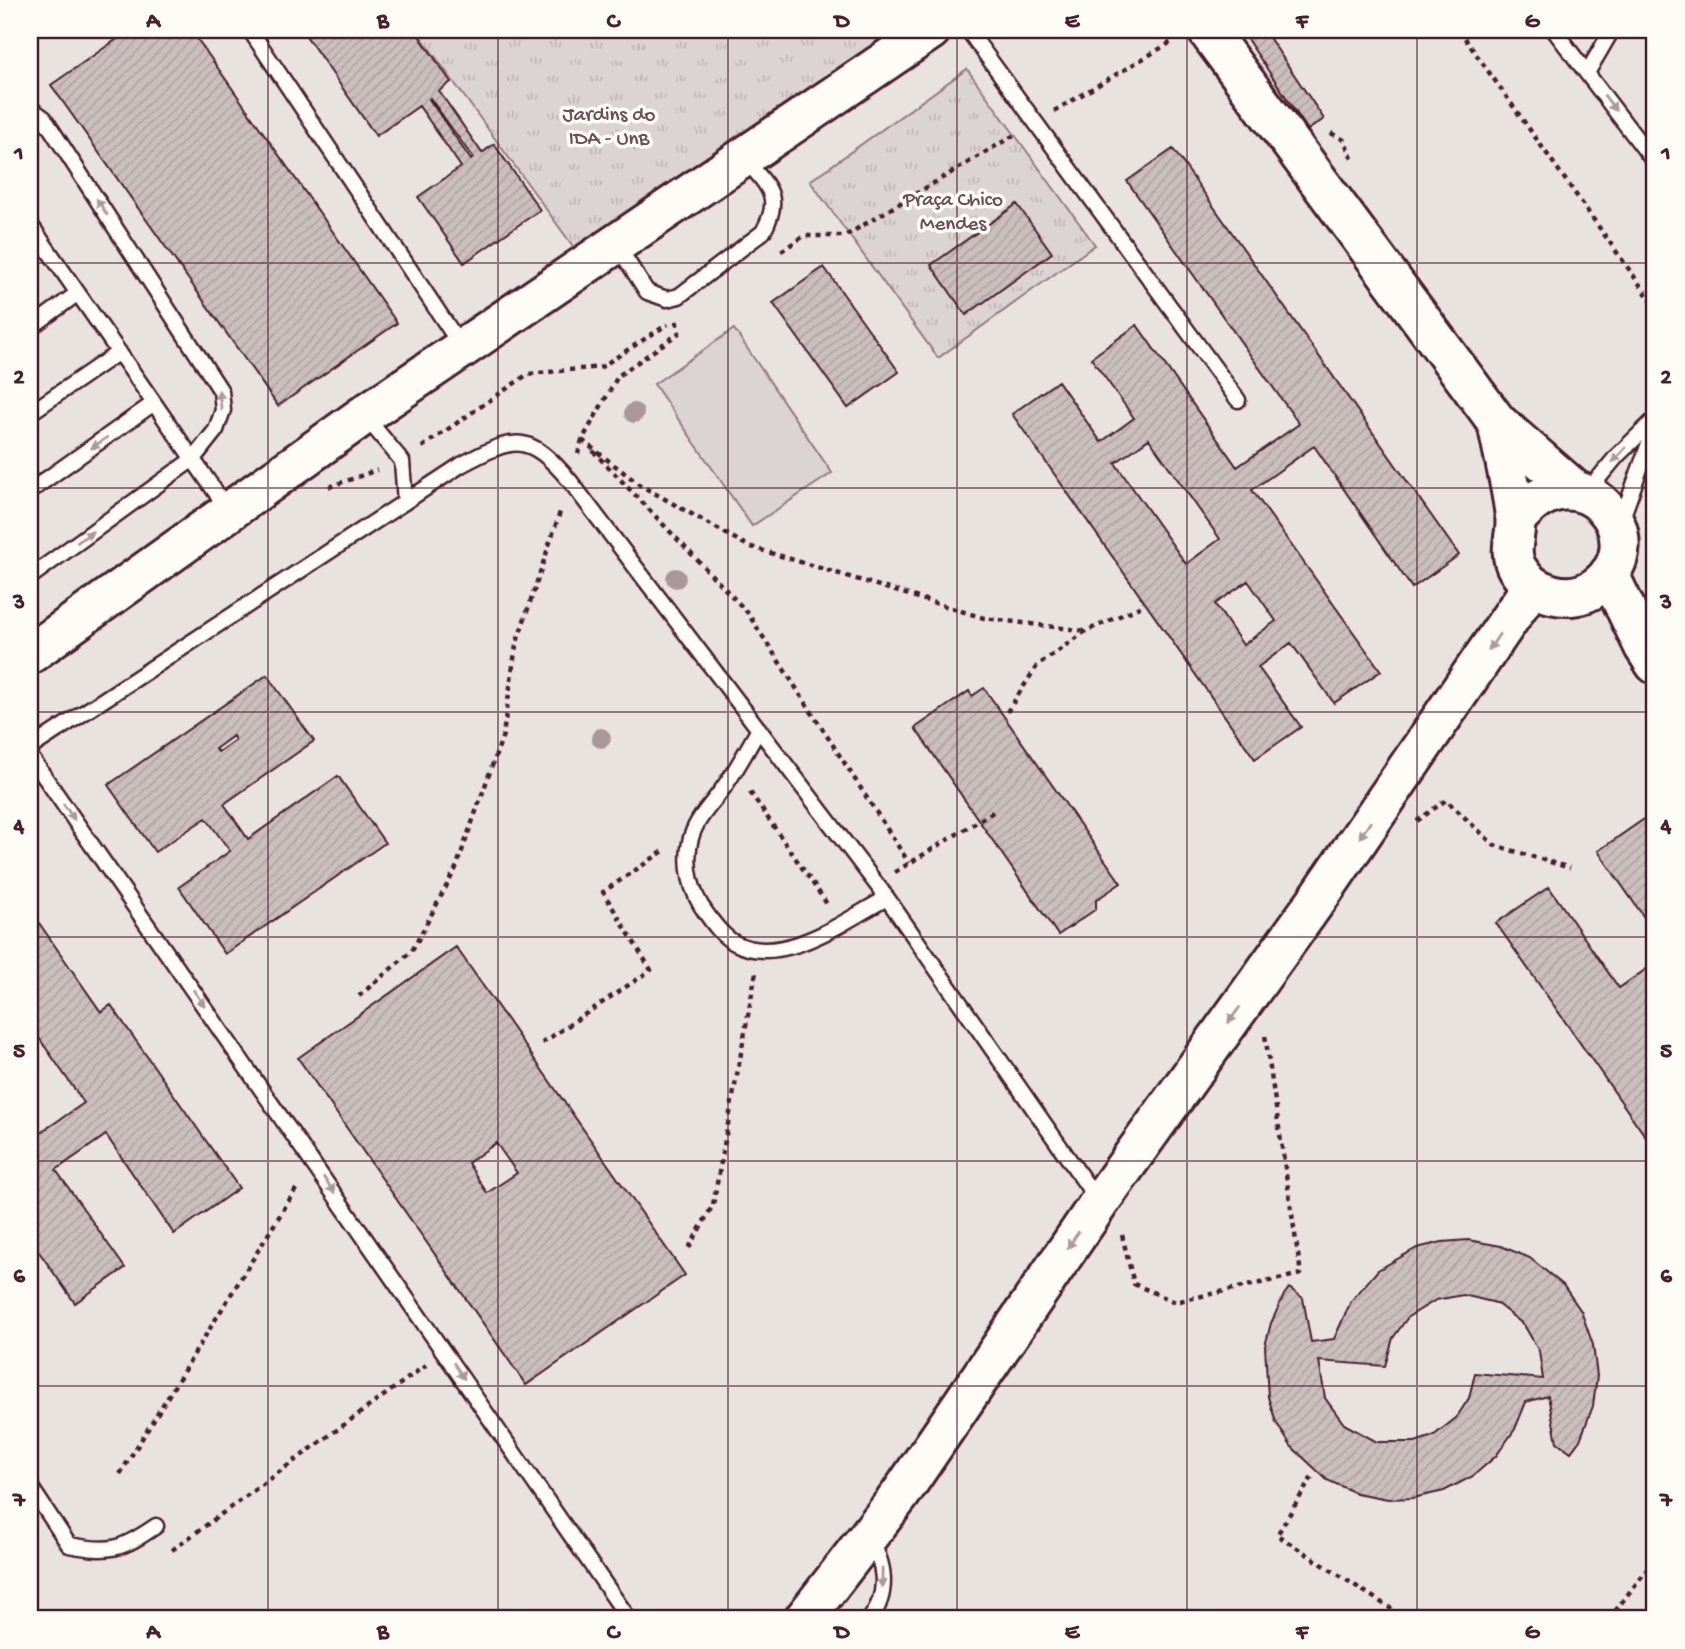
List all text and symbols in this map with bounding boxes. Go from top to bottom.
text: A [145,9,161,36]
text: B [376,9,390,36]
text: C [607,9,622,36]
text: D [833,9,851,36]
text: E [1065,9,1081,36]
text: F [1295,9,1310,36]
text: G [1525,9,1541,36]
one-way arrow [1603,94,1618,112]
park label: Jardins do IDA - UnB [563,104,656,153]
text: 1 [13,141,24,168]
text: 1 [1660,141,1671,168]
park label: Praça Chico Mendes [902,189,1003,238]
one-way arrow [95,198,108,217]
text: 2 [13,365,25,392]
text: 2 [1660,365,1672,392]
one-way arrow [215,389,226,411]
one-way arrow [90,436,108,450]
one-way arrow [1612,446,1628,463]
one-way arrow [76,530,94,544]
text: 3 [12,590,25,617]
text: 3 [1659,590,1672,617]
one-way arrow [1487,633,1501,651]
one-way arrow [62,802,75,821]
text: 4 [13,814,25,841]
text: 4 [1660,814,1672,841]
one-way arrow [1358,821,1372,839]
one-way arrow [192,989,206,1007]
one-way arrow [1227,1006,1241,1024]
text: 5 [13,1039,25,1066]
text: 5 [1660,1039,1672,1066]
one-way arrow [322,1176,336,1194]
one-way arrow [1066,1231,1080,1249]
text: 6 [13,1264,26,1291]
text: 6 [1660,1264,1673,1291]
one-way arrow [452,1362,466,1380]
text: 7 [12,1488,26,1515]
text: 7 [1659,1488,1673,1515]
one-way arrow [876,1567,888,1589]
text: A [145,1620,161,1647]
text: B [376,1620,390,1647]
text: C [607,1620,622,1647]
text: D [833,1620,851,1647]
text: E [1065,1620,1081,1647]
text: F [1295,1620,1310,1647]
text: G [1525,1620,1541,1647]

